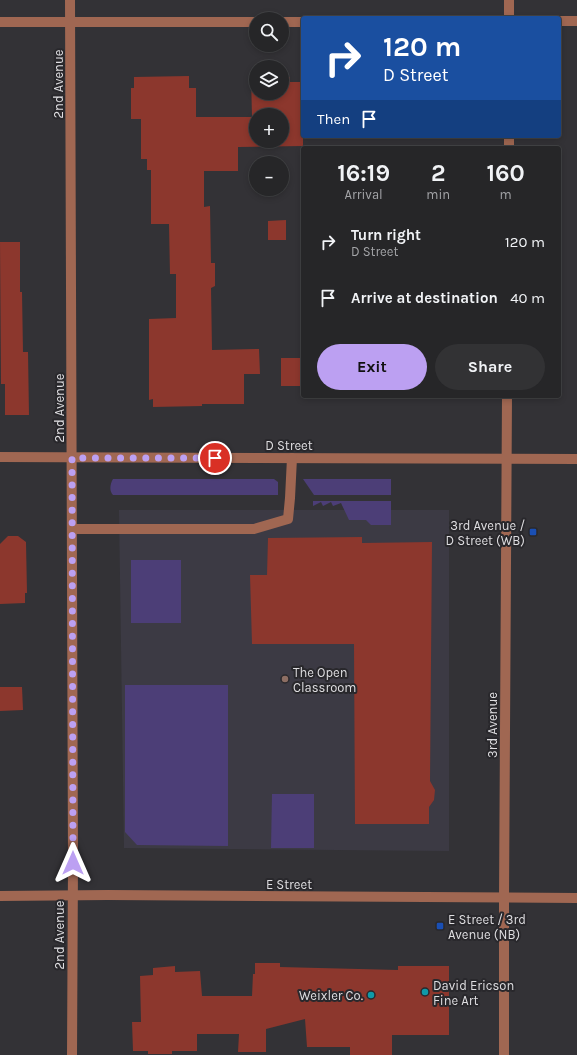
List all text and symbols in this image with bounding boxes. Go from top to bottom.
map controls [249,12,289,196]
button: search [249,12,289,52]
text: 120 m [383,30,461,63]
icon: right [317,32,369,84]
street label: 2nd Avenue [51,49,66,118]
button: layers [249,60,289,100]
text: D Street [383,64,449,86]
button: + [249,108,289,148]
icon: arrive [358,108,380,130]
text: Then [317,110,350,128]
button: − [249,156,289,196]
text: 16:19 [337,159,390,187]
text: 2 [431,159,446,187]
text: 160 [486,159,525,187]
text: Arrival [345,187,383,202]
text: min [426,187,450,202]
text: m [500,187,512,202]
text: Turn right [351,226,421,244]
icon: right [317,231,339,253]
text: 120 m [505,233,545,251]
text: D Street [351,244,398,259]
icon: arrive [317,287,339,309]
text: Arrive at destination [351,289,498,307]
text: 40 m [510,289,545,307]
button: Exit [317,344,427,390]
button: Share [435,344,545,390]
street label: 2nd Avenue [52,373,67,442]
street label: D Street [265,438,313,453]
pin [198,441,232,475]
icon: arrive [204,447,226,469]
place label: 3rd Avenue / D Street (WB) [446,518,525,548]
marker: 3rd Avenue / D Street (WB) [528,527,538,537]
place label: The Open Classroom [293,665,357,695]
marker: The Open Classroom [280,674,290,684]
street label: 3rd Avenue [485,692,500,758]
position arrow [52,842,94,884]
street label: E Street [266,877,312,892]
street label: 2nd Avenue [52,900,67,969]
place label: E Street / 3rd Avenue (NB) [448,912,526,942]
marker: E Street / 3rd Avenue (NB) [435,921,445,931]
place label: David Ericson Fine Art [433,978,514,1008]
marker: David Ericson Fine Art [420,987,430,997]
place label: Weixler Co. [299,988,363,1003]
marker: Weixler Co. [366,990,376,1000]

